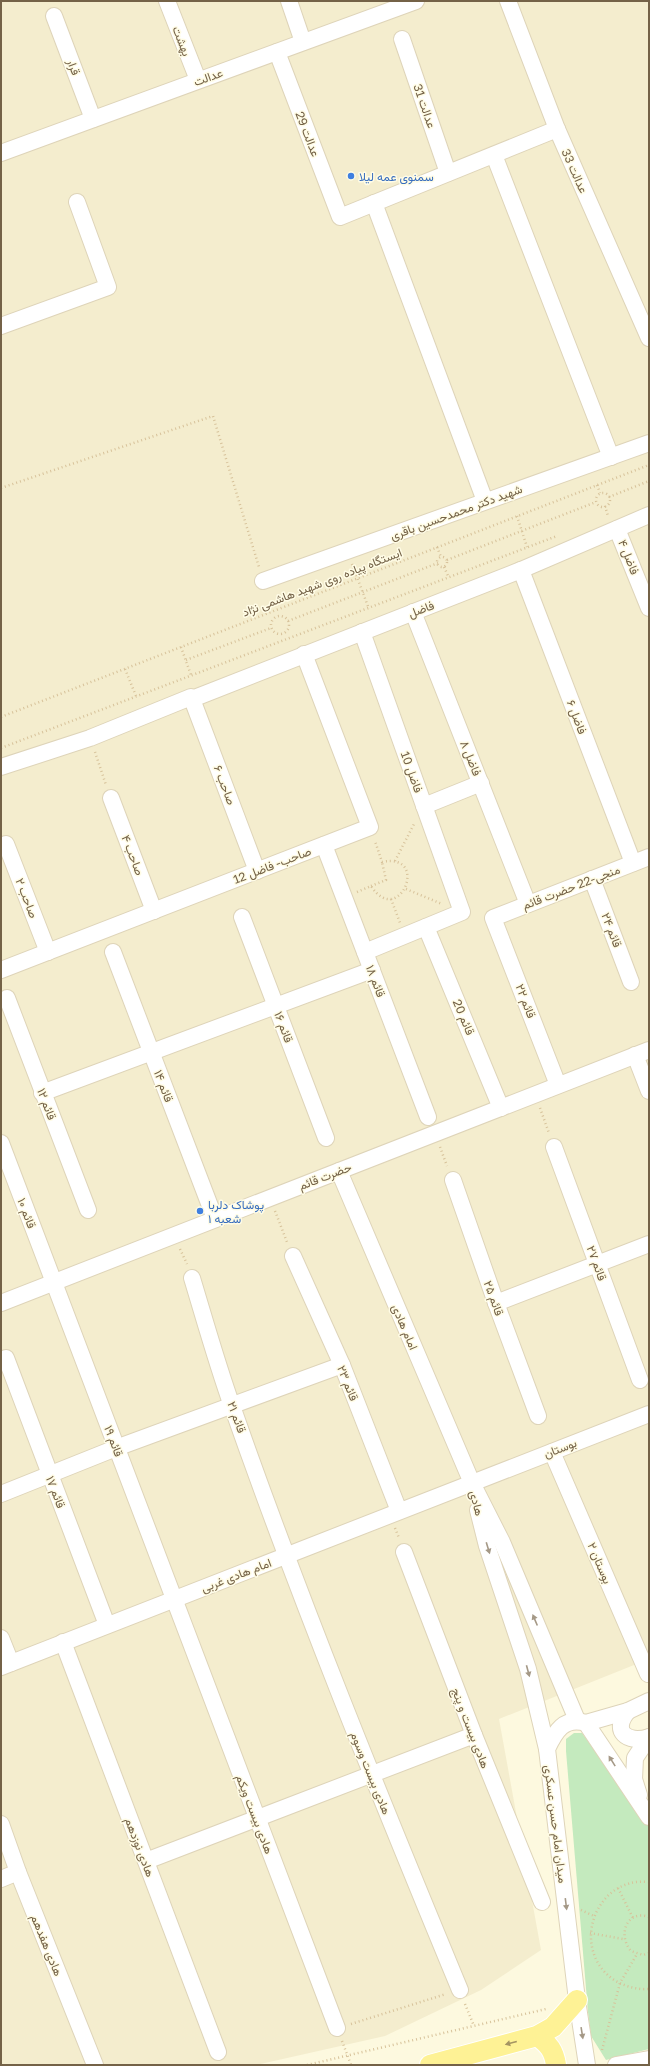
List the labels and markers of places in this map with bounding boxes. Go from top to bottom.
place label: سمنوی عمه لیلا [359,169,434,185]
marker: سمنوی عمه لیلا [346,171,356,181]
place label: پوشاک دلربا شعبه ۱ [208,1197,264,1226]
marker: پوشاک دلربا شعبه ۱ [195,1206,205,1216]

